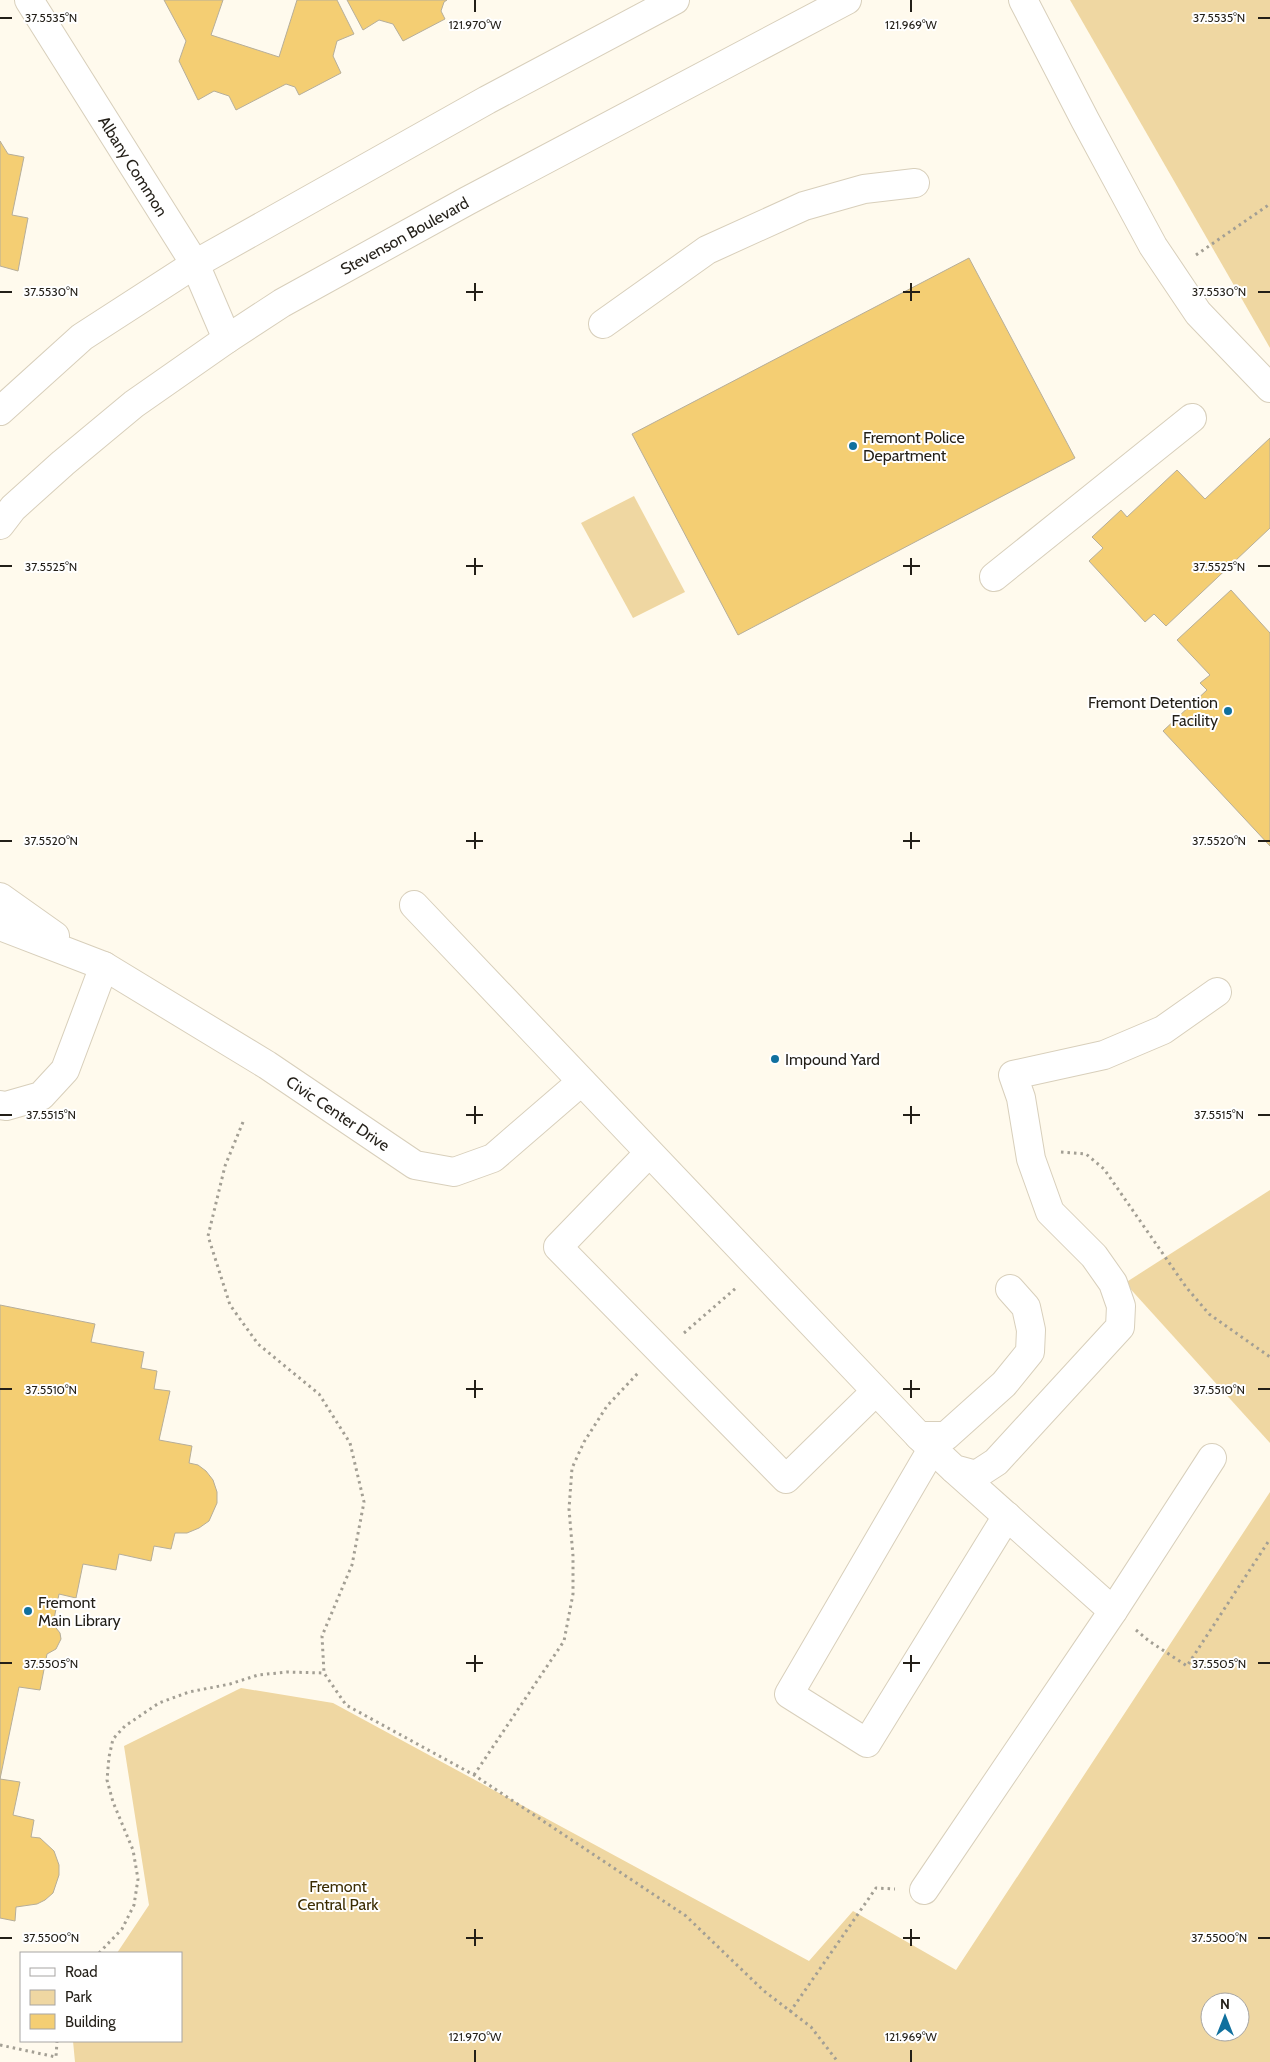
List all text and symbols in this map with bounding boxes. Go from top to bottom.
text: 37.5535°N [25,10,77,25]
text: 37.5535°N [1193,10,1245,25]
text: 121.970°W [449,17,502,32]
text: 121.969°W [885,17,938,32]
street label: Albany Common [94,113,172,220]
street label: Stevenson Boulevard [337,193,472,279]
text: 37.5530°N [24,284,78,299]
text: 37.5530°N [1192,284,1246,299]
place label: Fremont Police Department [863,428,965,465]
marker: Fremont Police Department [847,440,859,452]
text: 37.5525°N [25,559,77,574]
text: 37.5525°N [1193,559,1245,574]
place label: Fremont Detention Facility [1088,693,1218,730]
marker: Fremont Detention Facility [1222,705,1234,717]
text: 37.5520°N [24,833,78,848]
text: 37.5520°N [1192,833,1246,848]
place label: Impound Yard [785,1050,880,1069]
marker: Impound Yard [769,1053,781,1065]
street label: Civic Center Drive [283,1072,393,1155]
text: 37.5515°N [26,1107,76,1122]
text: 37.5515°N [1194,1107,1244,1122]
text: 37.5510°N [25,1382,77,1397]
text: 37.5510°N [1193,1382,1245,1397]
place label: Fremont Main Library [38,1593,121,1630]
marker: Fremont Main Library [22,1605,34,1617]
text: 37.5505°N [24,1656,78,1671]
text: 37.5505°N [1192,1656,1246,1671]
park label: Fremont Central Park [298,1877,379,1914]
text: 37.5500°N [23,1930,79,1945]
text: 37.5500°N [1191,1930,1247,1945]
legend [20,1952,182,2042]
text: Road [65,1963,98,1981]
text: Park [65,1988,92,2006]
north arrow [1200,1992,1250,2042]
text: N [1220,1995,1230,2013]
text: Building [65,2013,116,2031]
text: 121.970°W [449,2029,502,2044]
text: 121.969°W [885,2029,938,2044]

